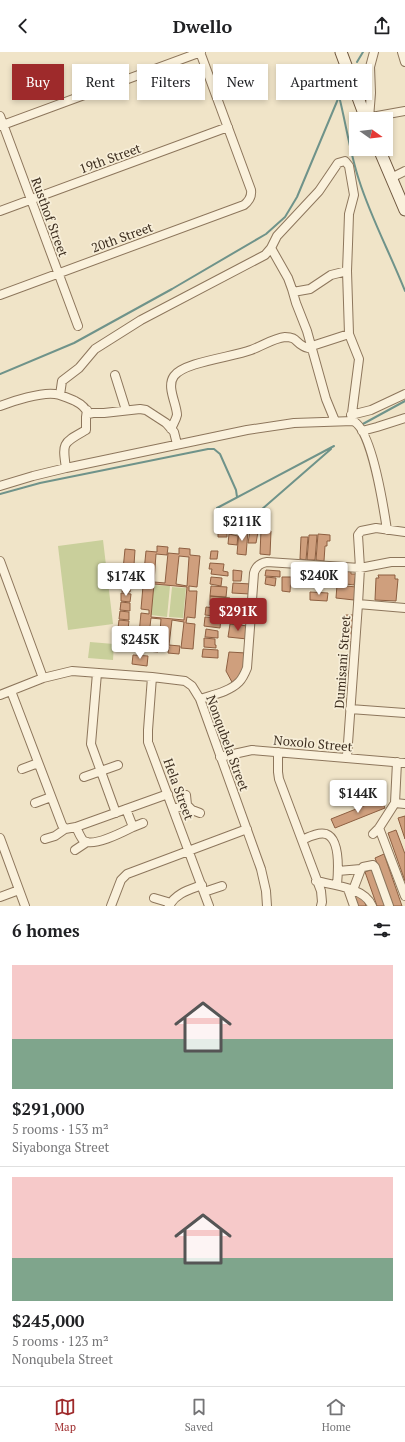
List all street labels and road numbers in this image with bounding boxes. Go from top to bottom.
street label: 19th Street [77,139,143,177]
street label: Rusthof Street [27,175,73,259]
street label: 20th Street [89,218,155,256]
street label: Dumisani Street [330,615,354,709]
street label: Nonqubela Street [202,692,254,794]
street label: Noxolo Street [273,731,353,755]
street label: Hela Street [160,756,199,822]

